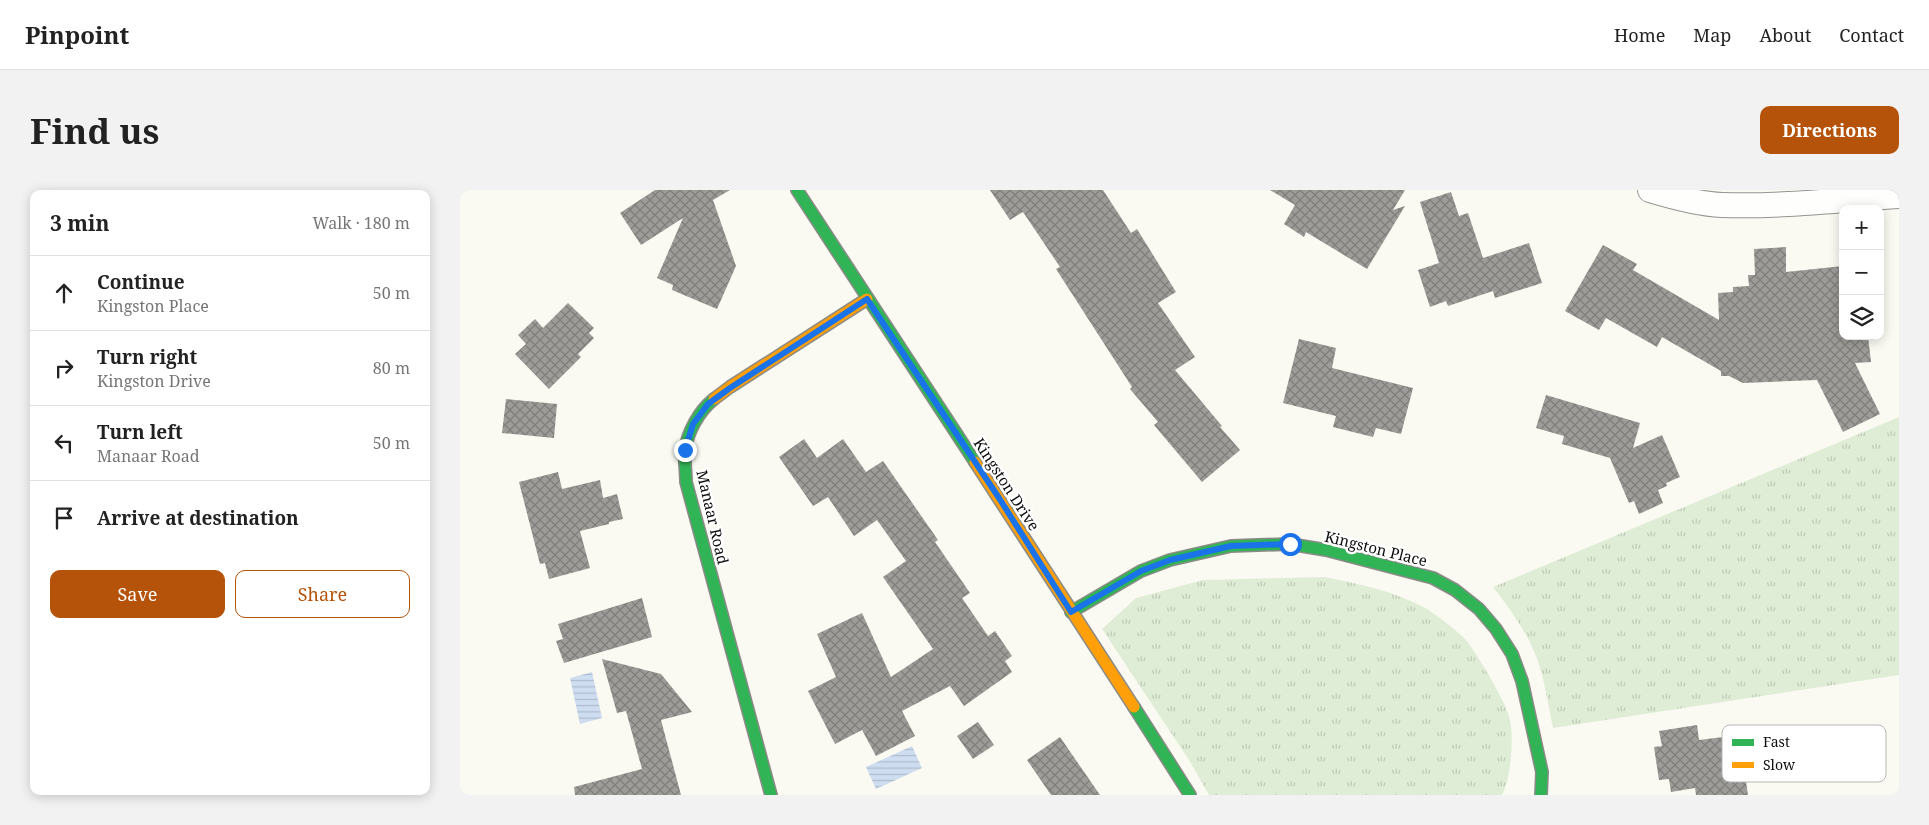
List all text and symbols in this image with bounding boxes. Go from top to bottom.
text: Pinpoint [25,18,129,51]
text: Home [1614,23,1665,47]
text: Map [1693,23,1731,47]
text: About [1759,23,1811,47]
text: Contact [1839,23,1904,47]
button: Directions [1760,106,1899,154]
text: Find us [30,107,159,154]
map controls [1839,205,1884,340]
button: + [1839,205,1884,250]
text: 3 min [50,209,109,237]
text: Walk · 180 m [313,212,410,234]
button: − [1839,250,1884,295]
text: Continue [97,269,185,295]
icon: ahead [50,279,78,307]
text: 50 m [373,282,410,304]
text: Kingston Place [97,295,209,317]
button: layers [1839,295,1884,340]
text: Turn right [97,344,197,370]
icon: right [50,354,78,382]
text: 80 m [373,357,410,379]
text: Kingston Drive [97,370,211,392]
text: Turn left [97,419,183,445]
icon: left [50,429,78,457]
text: 50 m [373,432,410,454]
street label: Kingston Drive [970,434,1044,534]
route end [674,439,697,462]
text: Manaar Road [97,445,200,467]
street label: Manaar Road [692,468,734,566]
icon: arrive [50,504,78,532]
text: Arrive at destination [97,505,299,531]
street label: Kingston Place [1323,526,1429,570]
route start [1279,533,1302,556]
button: Save [50,570,225,618]
button: Share [235,570,410,618]
legend [1722,725,1886,782]
text: Fast [1763,732,1790,751]
text: Slow [1763,755,1796,774]

